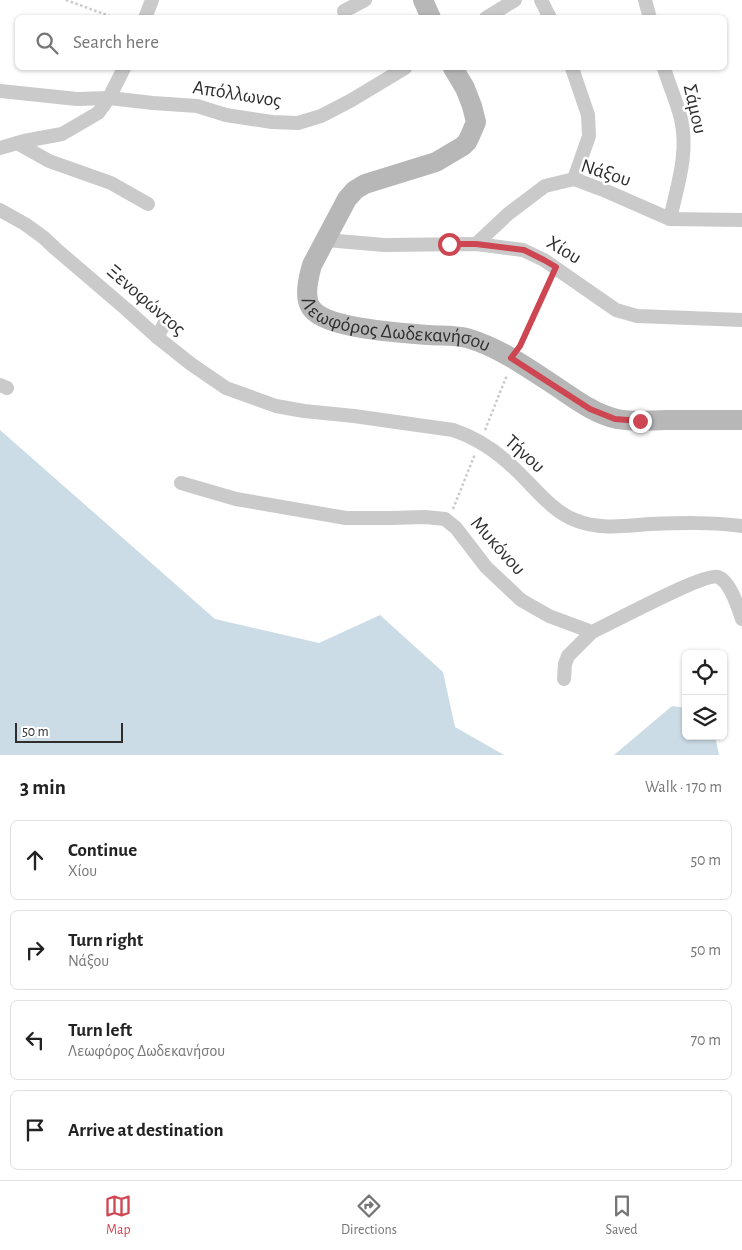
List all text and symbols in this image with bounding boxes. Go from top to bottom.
search box [15,15,727,70]
icon: search [33,29,61,57]
text: Search here [73,33,159,52]
street label: Απόλλωνος [191,77,283,111]
street label: Σάμου [680,82,710,136]
street label: Νάξου [579,156,633,190]
street label: Χίου [543,232,585,268]
route start [438,233,461,256]
street label: Ξενοφώντος [103,261,189,339]
street label: Λεωφόρος Δωδεκανήσου [297,294,493,356]
route end [629,410,652,433]
street label: Τήνου [501,431,549,477]
street label: Μυκόνου [467,513,529,579]
map controls [682,650,727,740]
button: locate [682,650,727,695]
button: layers [682,695,727,740]
scale bar [15,720,122,743]
text: 50 m [22,725,49,739]
text: 3 min [20,777,66,798]
text: Walk · 170 m [645,779,722,795]
text: Continue [68,841,137,860]
icon: ahead [21,846,49,874]
text: 50 m [690,852,721,868]
text: Χίου [68,863,97,879]
text: Turn right [68,931,143,950]
icon: right [21,936,49,964]
text: 50 m [690,942,721,958]
text: Νάξου [68,953,109,969]
text: Turn left [68,1021,132,1040]
icon: left [21,1026,49,1054]
text: 70 m [690,1032,721,1048]
text: Λεωφόρος Δωδεκανήσου [68,1043,225,1059]
icon: arrive [21,1116,49,1144]
text: Arrive at destination [68,1121,224,1140]
tab: Map [104,1192,132,1239]
tab: Directions [341,1192,397,1239]
tab: Saved [606,1192,638,1239]

